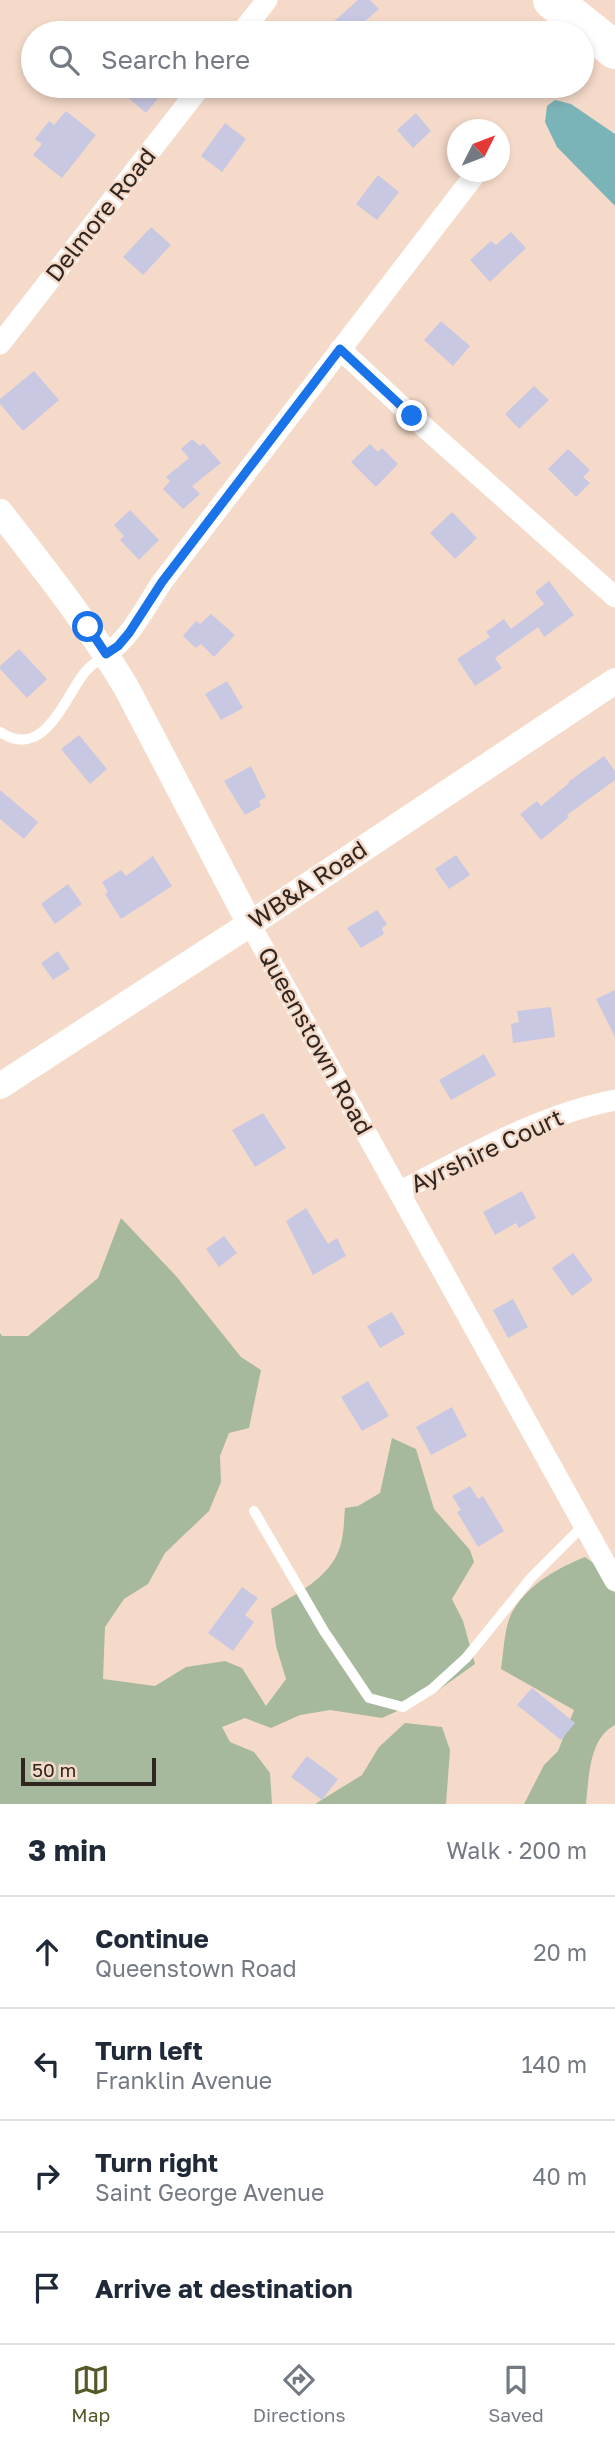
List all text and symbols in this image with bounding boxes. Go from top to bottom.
search box [21,21,594,98]
icon: search [45,41,83,79]
text: Search here [101,44,250,75]
north arrow [447,119,510,182]
street label: Delmore Road [39,141,161,287]
route end [396,400,427,431]
route start [72,611,103,642]
street label: WB&A Road [243,834,372,934]
street label: Queenstown Road [253,941,380,1139]
street label: Ayrshire Court [405,1102,567,1198]
scale bar [21,1755,156,1787]
text: 50 m [32,1758,76,1781]
text: 3 min [28,1832,106,1868]
text: Walk · 200 m [446,1836,587,1864]
text: Continue [95,1923,209,1954]
icon: ahead [28,1933,66,1971]
text: 20 m [533,1938,587,1966]
text: Queenstown Road [95,1954,297,1982]
text: Turn left [95,2035,203,2066]
icon: left [28,2045,66,2083]
text: 140 m [521,2050,587,2078]
text: Franklin Avenue [95,2066,272,2094]
text: Turn right [95,2147,218,2178]
icon: right [28,2157,66,2195]
text: 40 m [533,2162,587,2190]
text: Saint George Avenue [95,2178,324,2206]
icon: arrive [28,2269,66,2307]
text: Arrive at destination [95,2273,353,2304]
tab: Map [71,2361,110,2426]
tab: Directions [253,2361,346,2426]
tab: Saved [488,2361,544,2426]

